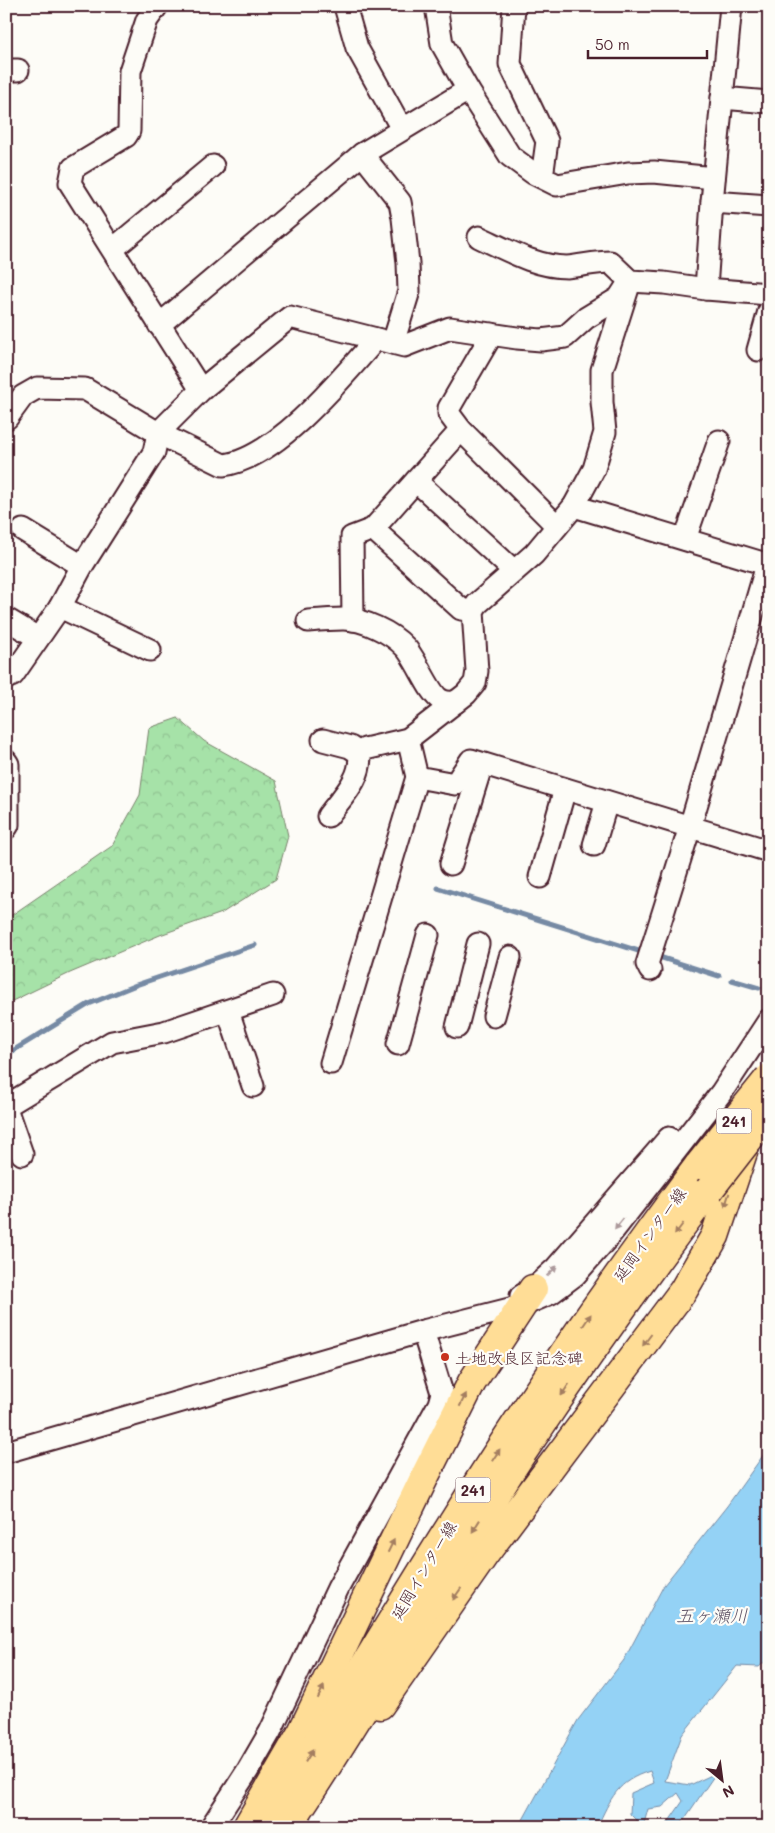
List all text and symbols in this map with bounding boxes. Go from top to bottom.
scale bar [588,28,706,60]
text: 50 m [595,34,630,54]
road number: 241 [716,1108,752,1134]
street label: 延岡インター線 [608,1183,690,1285]
one-way arrow [723,1193,731,1208]
one-way arrow [613,1217,624,1230]
one-way arrow [674,1222,685,1235]
one-way arrow [546,1265,558,1277]
one-way arrow [582,1313,592,1327]
one-way arrow [641,1333,652,1346]
place label: 土地改良区記念碑 [455,1347,583,1368]
marker: 土地改良区記念碑 [439,1351,451,1363]
one-way arrow [560,1384,570,1397]
one-way arrow [459,1393,467,1407]
one-way arrow [492,1448,501,1462]
road number: 241 [456,1478,490,1502]
street label: 延岡インター線 [385,1517,461,1623]
one-way arrow [471,1520,481,1533]
one-way arrow [387,1539,395,1553]
one-way arrow [452,1587,462,1601]
water label: 五ヶ瀬川 [676,1603,748,1627]
one-way arrow [317,1685,325,1699]
one-way arrow [304,1750,314,1763]
north arrow [698,1756,748,1806]
text: N [719,1781,738,1803]

